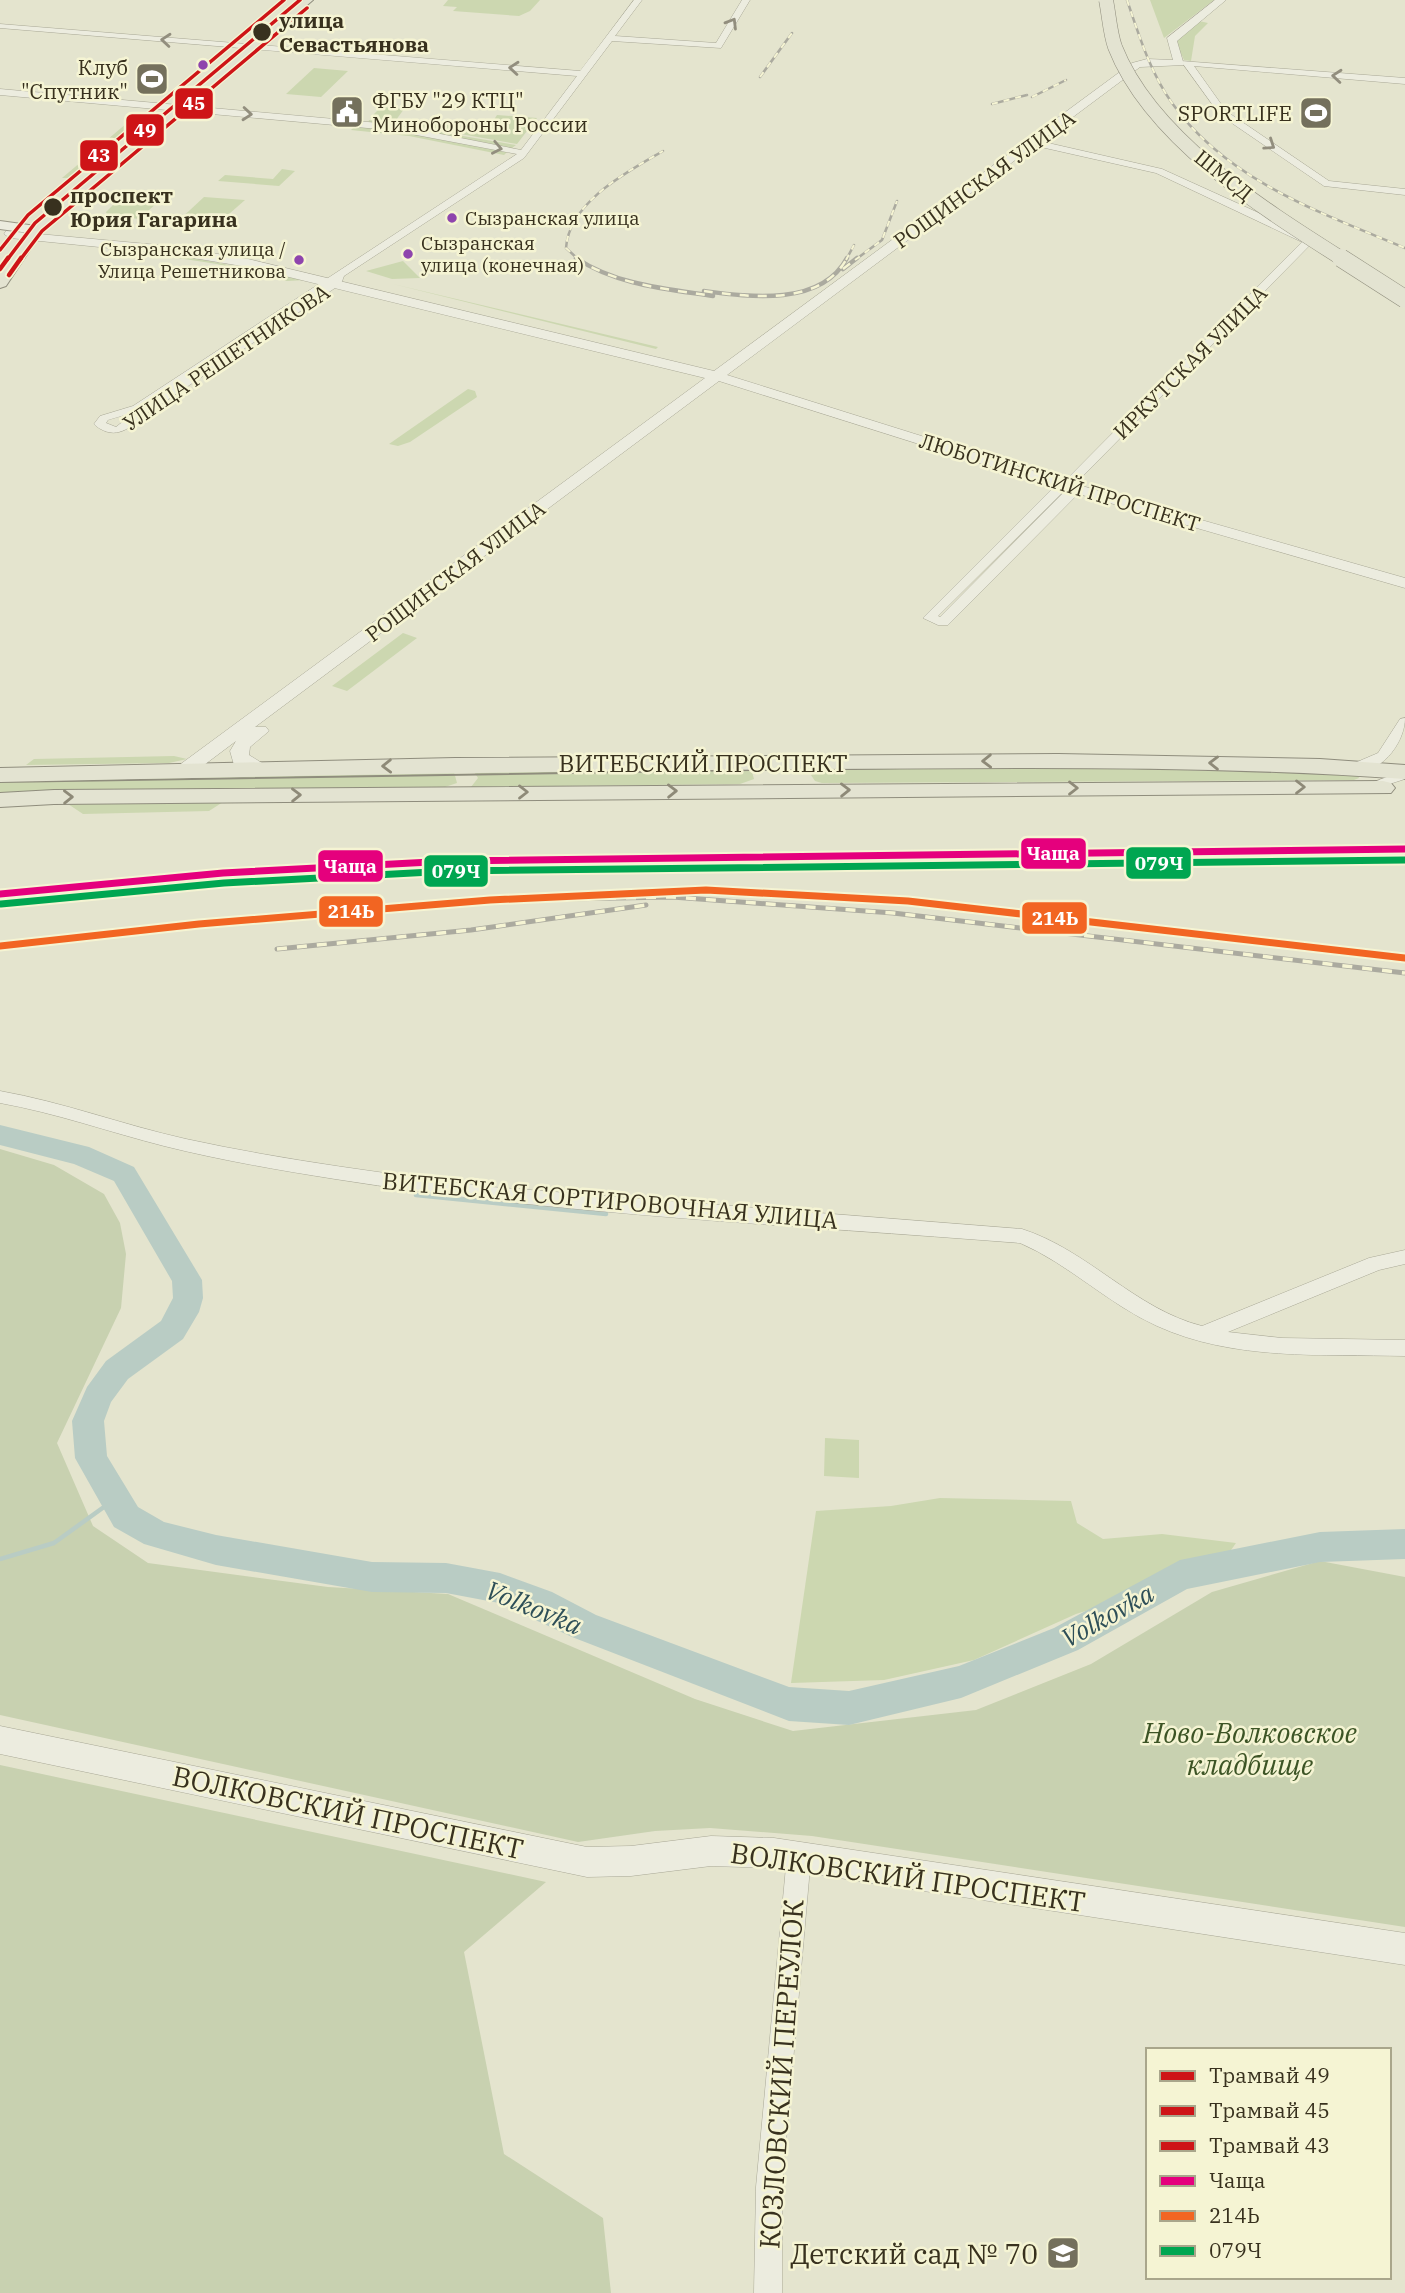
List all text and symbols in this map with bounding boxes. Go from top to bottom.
place label: улица Севастьянова [278,6,429,58]
one-way arrow [724,18,737,31]
marker: улица Севастьянова [251,21,273,43]
one-way arrow [161,33,172,48]
place label: Клуб "Спутник" [21,53,128,105]
unlabelled marker [196,58,210,72]
sports icon: Клуб "Спутник" [133,60,171,98]
one-way arrow [508,61,519,76]
one-way arrow [1331,69,1342,84]
place label: ФГБУ "29 КТЦ" Минобороны России [372,86,588,138]
line badge: 45 [174,87,214,120]
text: 45 [183,91,205,115]
public building icon: ФГБУ "29 КТЦ" Минобороны России [328,93,366,131]
sports icon: SPORTLIFE [1297,94,1335,132]
place label: SPORTLIFE [1178,99,1292,127]
street label: РОЩИНСКАЯ УЛИЦА [888,103,1081,254]
one-way arrow [242,107,253,122]
line badge: 49 [125,113,165,147]
text: 49 [134,118,156,142]
one-way arrow [1262,137,1275,149]
line badge: 43 [79,139,119,172]
one-way arrow [491,139,503,154]
text: 43 [88,143,110,167]
street label: ШМСД [1189,143,1259,207]
place label: проспект Юрия Гагарина [70,181,238,233]
marker: проспект Юрия Гагарина [42,196,64,218]
place label: Сызранская улица [465,206,640,230]
marker: Сызранская улица [445,211,459,225]
place label: Сызранская улица (конечная) [421,231,584,277]
place label: Сызранская улица / Улица Решетникова [98,237,286,283]
marker: Сызранская улица (конечная) [401,247,415,261]
marker: Сызранская улица / Улица Решетникова [292,253,306,267]
street label: УЛИЦА РЕШЕТНИКОВА [117,277,335,437]
street label: ИРКУТСКАЯ УЛИЦА [1107,279,1273,445]
street label: ЛЮБОТИНСКИЙ ПРОСПЕКТ [916,426,1204,538]
street label: РОЩИНСКАЯ УЛИЦА [359,494,551,648]
street label: ВИТЕБСКИЙ ПРОСПЕКТ [558,747,848,779]
one-way arrow [981,754,992,769]
one-way arrow [1209,756,1220,771]
one-way arrow [381,758,392,774]
one-way arrow [1295,779,1306,795]
one-way arrow [1067,780,1078,795]
one-way arrow [840,782,851,798]
one-way arrow [667,783,678,799]
one-way arrow [518,785,529,800]
one-way arrow [291,787,301,803]
one-way arrow [63,789,74,805]
line badge: Чаща [1020,837,1087,870]
text: Чаща [1026,841,1080,865]
line badge: 079Ч [1125,846,1192,880]
line badge: Чаща [317,849,384,883]
text: 079Ч [1135,851,1183,875]
text: Чаща [323,854,377,878]
line badge: 079Ч [423,854,489,888]
text: 079Ч [432,859,480,883]
line badge: 214Ь [318,895,384,928]
text: 214Ь [328,899,375,923]
line badge: 214Ь [1021,901,1088,935]
text: 214Ь [1032,906,1079,930]
street label: ВИТЕБСКАЯ СОРТИРОВОЧНАЯ УЛИЦА [381,1164,840,1236]
water label: Volkovka [481,1572,587,1642]
water label: Volkovka [1055,1576,1159,1654]
park label: Ново-Волковское кладбище [1142,1714,1358,1783]
street label: ВОЛКОВСКИЙ ПРОСПЕКТ [169,1757,527,1867]
street label: ВОЛКОВСКИЙ ПРОСПЕКТ [728,1834,1088,1920]
street label: КОЗЛОВСКИЙ ПЕРЕУЛОК [750,1898,812,2250]
legend [1146,2048,1391,2279]
text: Трамвай 49 [1209,2061,1330,2089]
text: Трамвай 45 [1209,2096,1330,2124]
text: Трамвай 43 [1209,2131,1330,2159]
text: Чаща [1209,2166,1266,2194]
text: 214Ь [1209,2201,1260,2229]
school or university icon: Детский сад № 70 [1044,2234,1082,2272]
place label: Детский сад № 70 [790,2235,1038,2272]
text: 079Ч [1209,2236,1262,2264]

